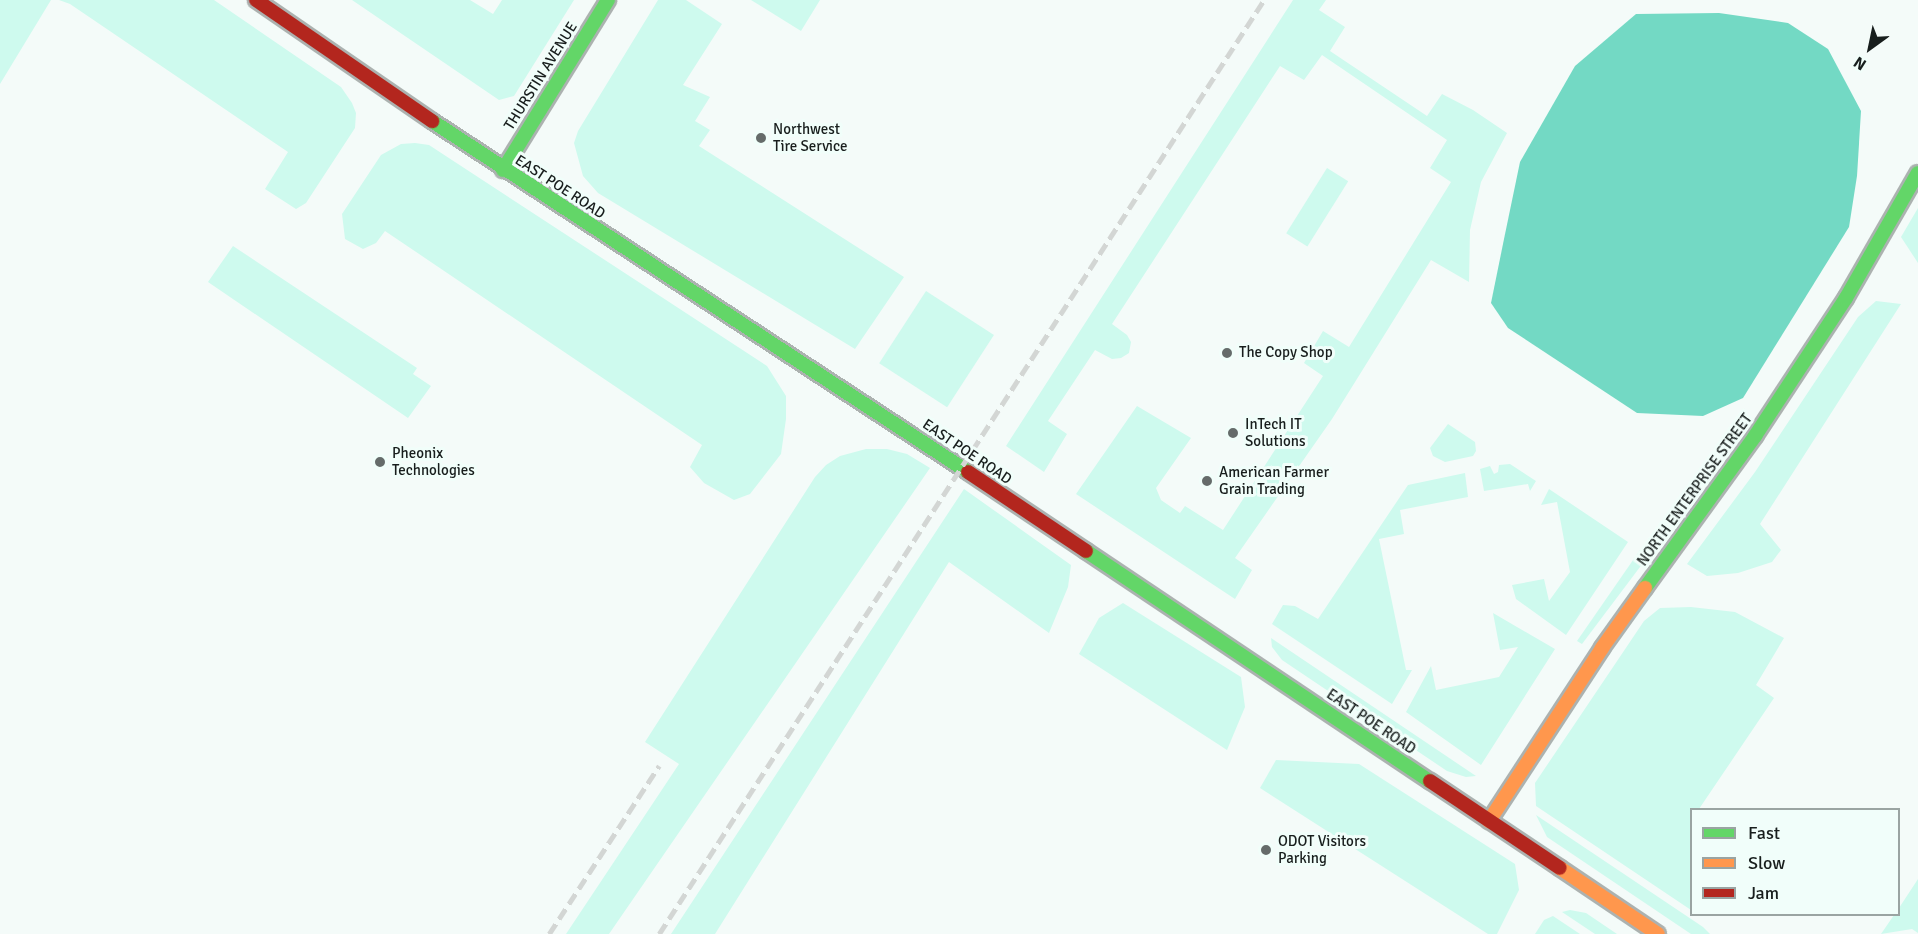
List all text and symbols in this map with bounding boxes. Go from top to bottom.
north arrow [1840,18,1900,78]
street label: THURSTIN AVENUE [501,19,581,133]
text: N [1850,52,1870,75]
place label: Northwest Tire Service [773,120,847,155]
marker: Northwest Tire Service [754,131,768,145]
street label: EAST POE ROAD [512,151,608,223]
place label: The Copy Shop [1239,344,1333,362]
marker: The Copy Shop [1220,346,1234,360]
street label: NORTH ENTERPRISE STREET [1634,410,1756,570]
place label: InTech IT Solutions [1245,415,1306,450]
street label: EAST POE ROAD [919,416,1015,488]
marker: InTech IT Solutions [1226,426,1240,440]
place label: Pheonix Technologies [392,444,475,479]
marker: Pheonix Technologies [373,455,387,469]
place label: American Farmer Grain Trading [1219,463,1329,498]
marker: American Farmer Grain Trading [1200,474,1214,488]
street label: EAST POE ROAD [1323,686,1419,758]
legend [1690,808,1900,916]
text: Fast [1748,822,1780,844]
place label: ODOT Visitors Parking [1278,832,1366,867]
marker: ODOT Visitors Parking [1259,843,1273,857]
text: Slow [1748,852,1785,874]
text: Jam [1748,882,1779,904]

